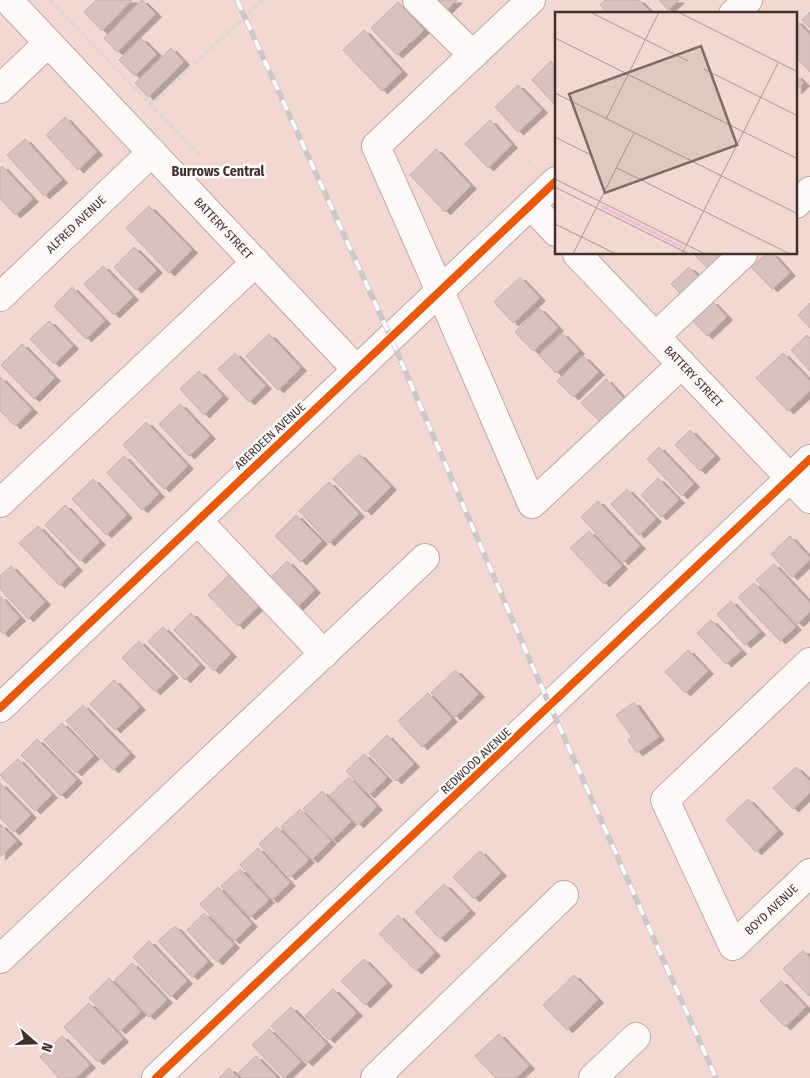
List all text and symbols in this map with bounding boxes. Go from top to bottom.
inset map [555,12,798,255]
district label: Burrows Central [172,163,265,180]
street label: ALFRED AVENUE [43,193,109,256]
street label: BATTERY STREET [191,195,256,262]
street label: BATTERY STREET [661,343,726,410]
street label: ABERDEEN AVENUE [232,400,308,472]
street label: REDWOOD AVENUE [438,725,514,797]
street label: BOYD AVENUE [742,881,801,938]
north arrow [10,1018,60,1068]
text: N [37,1040,56,1054]

